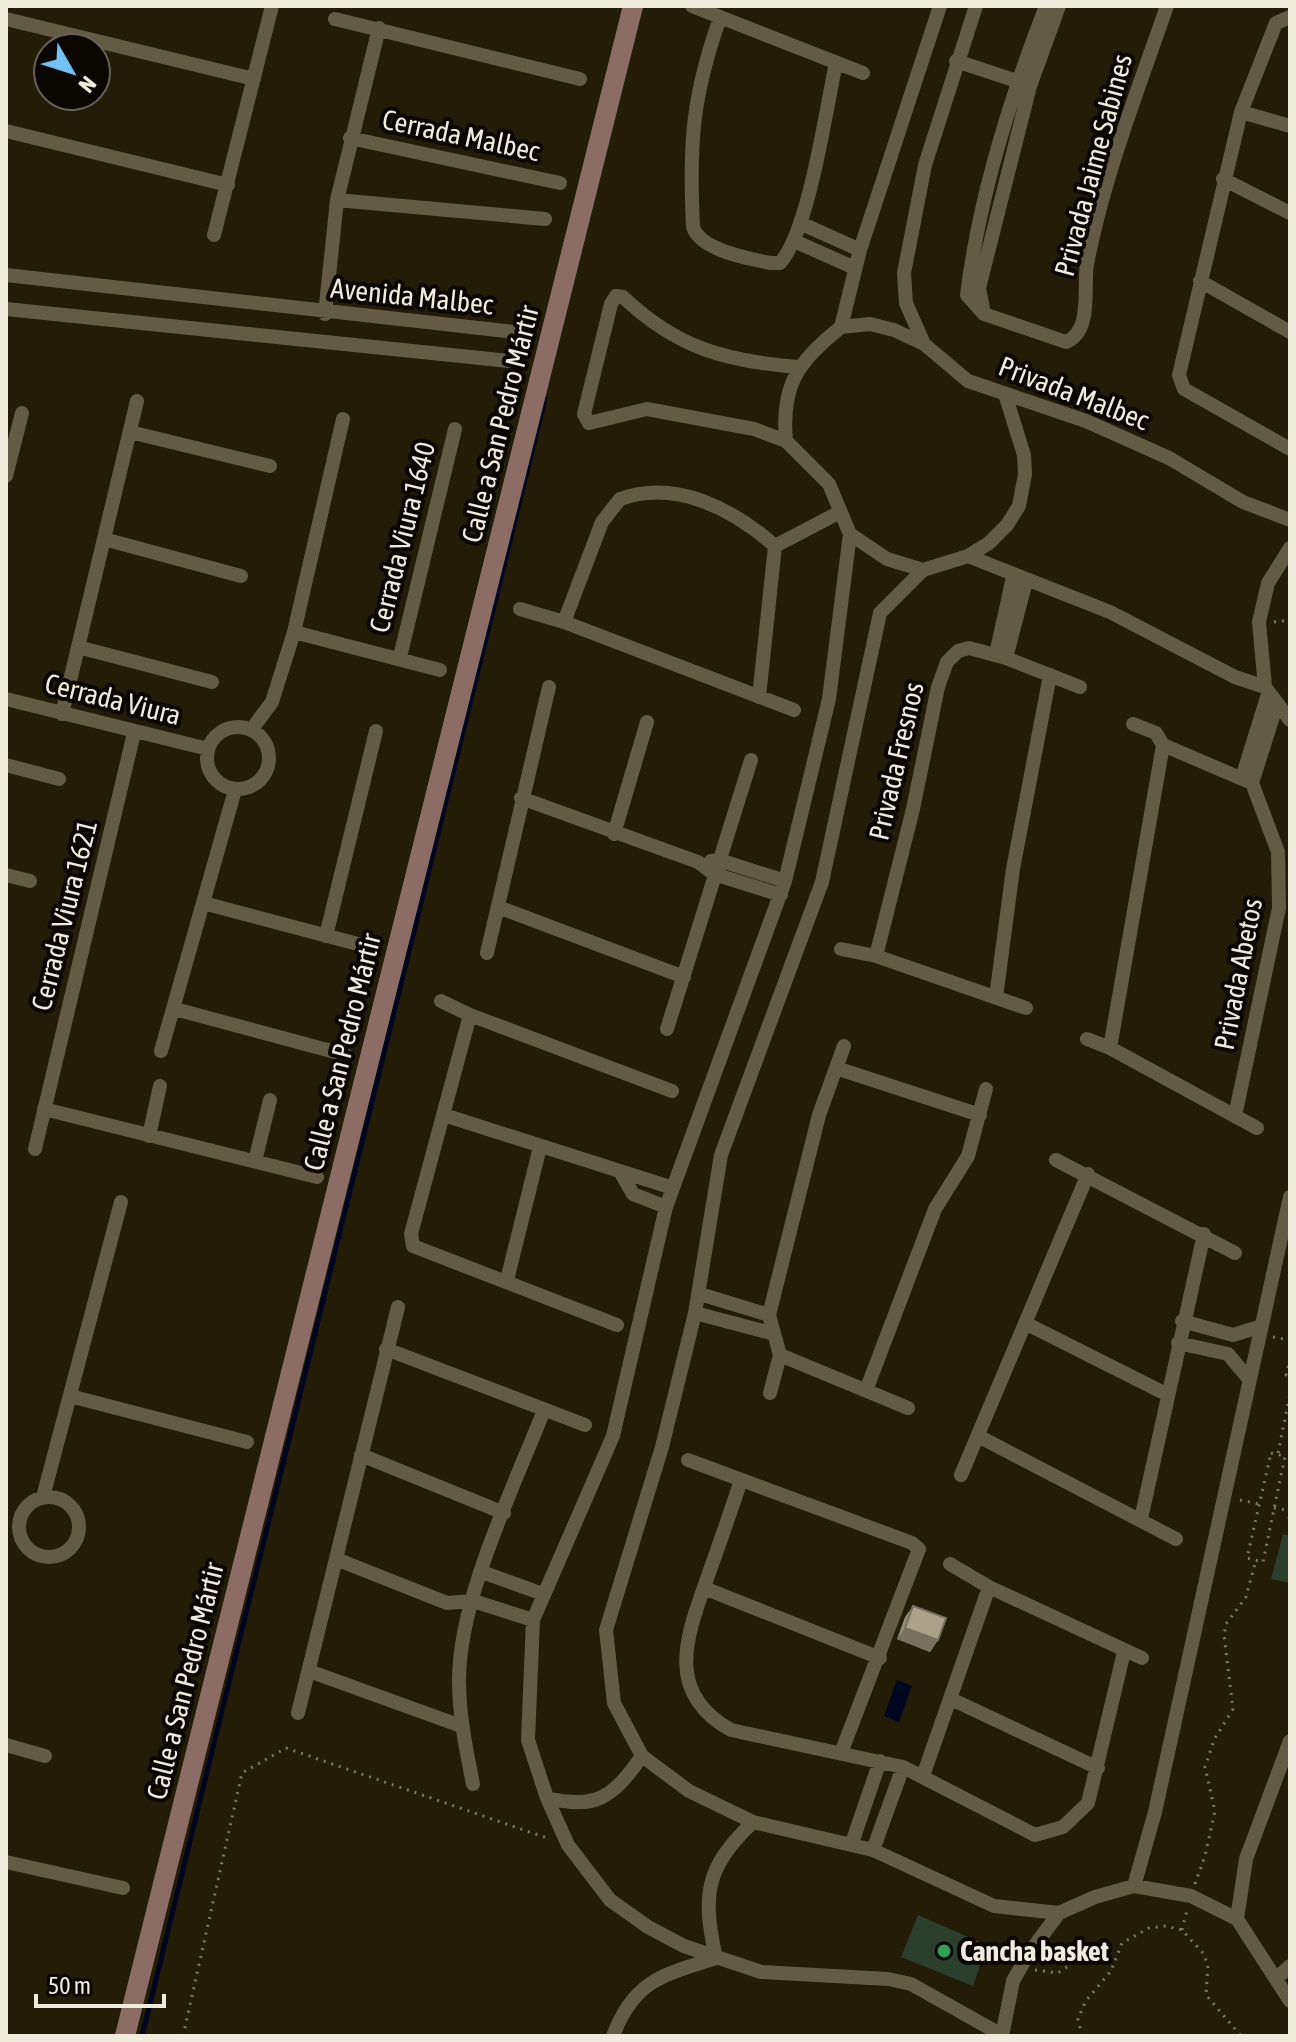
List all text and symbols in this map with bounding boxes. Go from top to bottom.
north arrow [32,32,112,112]
street label: Privada Jaime Sabines [1048,50,1138,280]
text: N [73,71,102,98]
street label: Cerrada Malbec [380,103,543,167]
street label: Avenida Malbec [329,272,495,321]
street label: Calle a San Pedro Mártir [455,302,545,546]
street label: Privada Malbec [994,350,1154,437]
street label: Cerrada Viura 1640 [363,438,441,636]
street label: Cerrada Viura [42,667,184,731]
street label: Privada Fresnos [862,679,930,843]
street label: Cerrada Viura 1621 [25,816,103,1014]
street label: Privada Abetos [1208,896,1268,1052]
street label: Calle a San Pedro Mártir [297,930,387,1174]
street label: Calle a San Pedro Mártir [140,1559,230,1803]
place label: Cancha basket [960,1935,1109,1967]
marker: Cancha basket [935,1942,953,1960]
scale bar [36,1958,164,2008]
text: 50 m [48,1972,91,1999]

